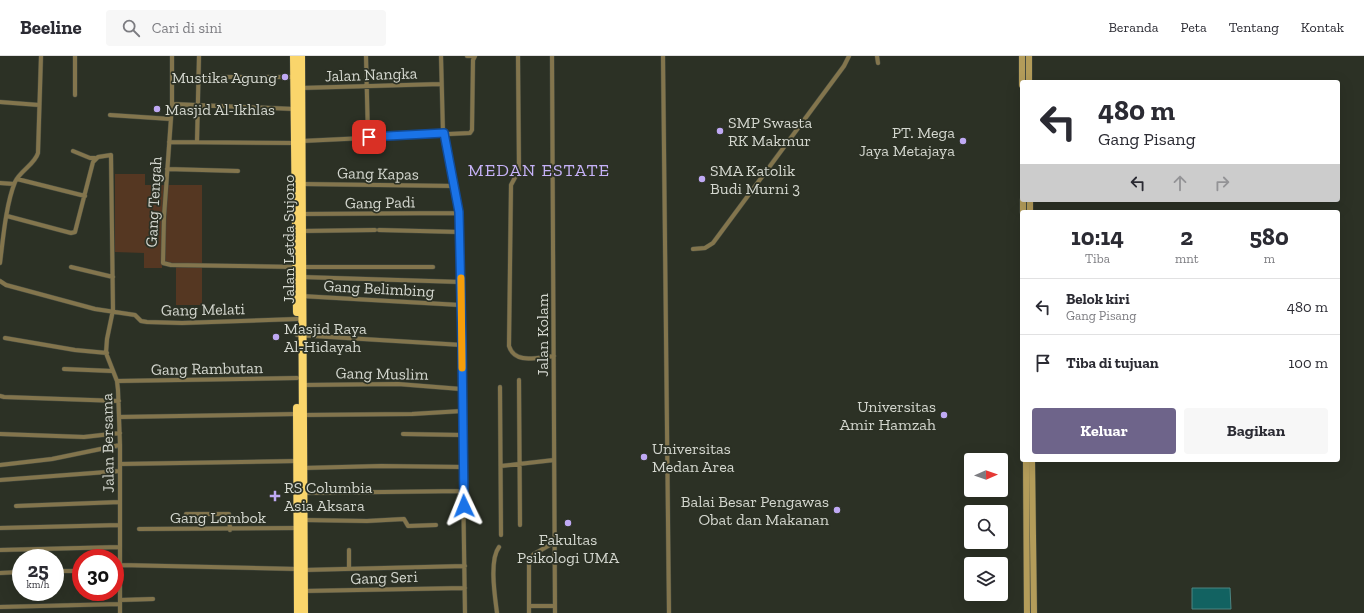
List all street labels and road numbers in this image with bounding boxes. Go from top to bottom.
street label: Jalan Nangka [324,63,418,86]
street label: Gang Tengah [142,156,165,248]
street label: Gang Kapas [337,163,419,184]
street label: Jalan Letda Sujono [279,175,298,303]
street label: Gang Padi [345,192,416,213]
street label: Gang Belimbing [323,276,435,301]
street label: Jalan Kolam [533,293,552,377]
street label: Gang Melati [161,299,246,320]
street label: Gang Rambutan [151,358,264,379]
street label: Gang Muslim [335,363,429,384]
street label: Jalan Bersama [97,393,118,493]
street label: Gang Lombok [170,508,267,527]
street label: Gang Seri [350,567,419,588]

